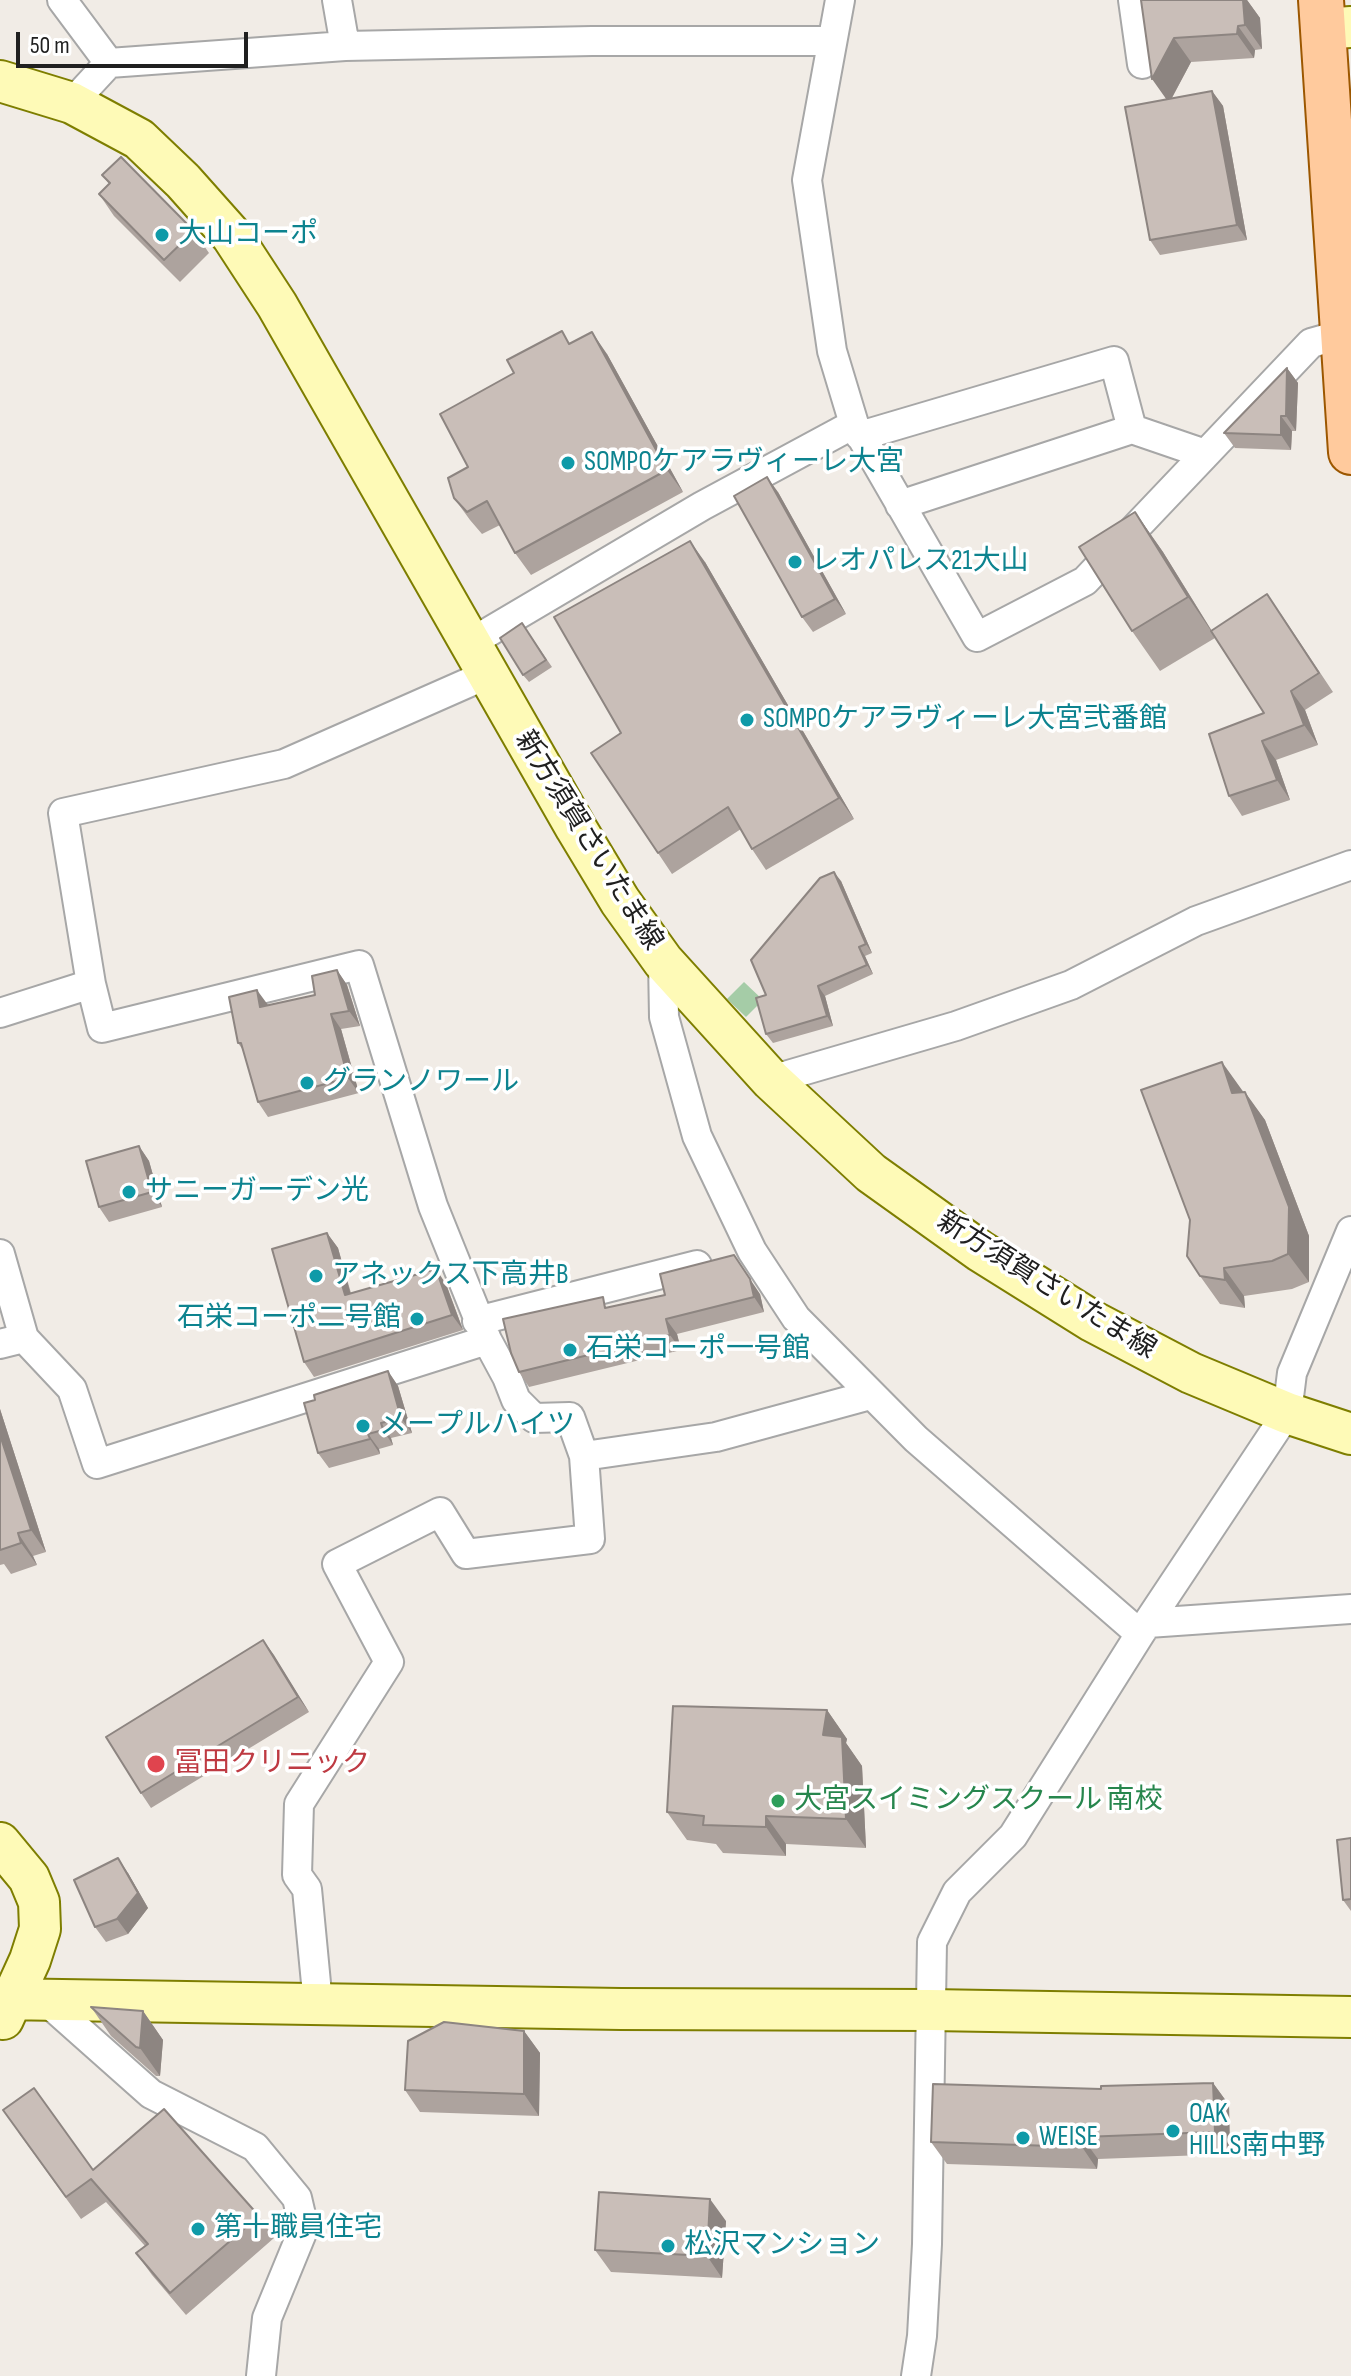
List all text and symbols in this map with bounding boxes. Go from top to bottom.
scale bar [20,16,252,66]
text: 50 m [30,31,70,60]
place label: 大山コーポ [178,218,318,252]
marker: 大山コーポ [153,226,171,244]
place label: SOMPOケアラヴィーレ大宮 [584,446,904,480]
marker: SOMPOケアラヴィーレ大宮 [559,454,577,472]
place label: レオパレス21大山 [811,545,1028,579]
marker: レオパレス21大山 [786,553,804,571]
place label: SOMPOケアラヴィーレ大宮弐番館 [763,703,1167,737]
marker: SOMPOケアラヴィーレ大宮弐番館 [738,711,756,729]
street label: 新方須賀さいたま線 [507,725,669,957]
place label: グランノワール [323,1066,519,1100]
marker: グランノワール [298,1074,316,1092]
place label: サニーガーデン光 [145,1175,369,1209]
marker: サニーガーデン光 [120,1183,138,1201]
street label: 新方須賀さいたま線 [930,1205,1162,1367]
place label: アネックス下高井B [332,1259,568,1293]
marker: アネックス下高井B [307,1267,325,1285]
place label: 石栄コーポ二号館 [177,1302,401,1336]
marker: 石栄コーポ二号館 [408,1310,426,1328]
place label: 石栄コーポ一号館 [586,1333,810,1367]
marker: 石栄コーポ一号館 [561,1341,579,1359]
place label: メープルハイツ [379,1409,575,1443]
marker: メープルハイツ [354,1417,372,1435]
place label: 冨田クリニック [174,1747,370,1781]
marker: 冨田クリニック [145,1753,167,1775]
place label: 大宮スイミングスクール 南校 [794,1784,1162,1818]
marker: 大宮スイミングスクール 南校 [769,1792,787,1810]
place label: OAK HILLS南中野 [1189,2098,1325,2164]
place label: WEISE [1039,2121,1098,2155]
marker: OAK HILLS南中野 [1164,2122,1182,2140]
marker: WEISE [1014,2129,1032,2147]
place label: 第十職員住宅 [214,2212,382,2246]
marker: 第十職員住宅 [189,2220,207,2238]
place label: 松沢マンション [684,2229,880,2263]
marker: 松沢マンション [659,2237,677,2255]

